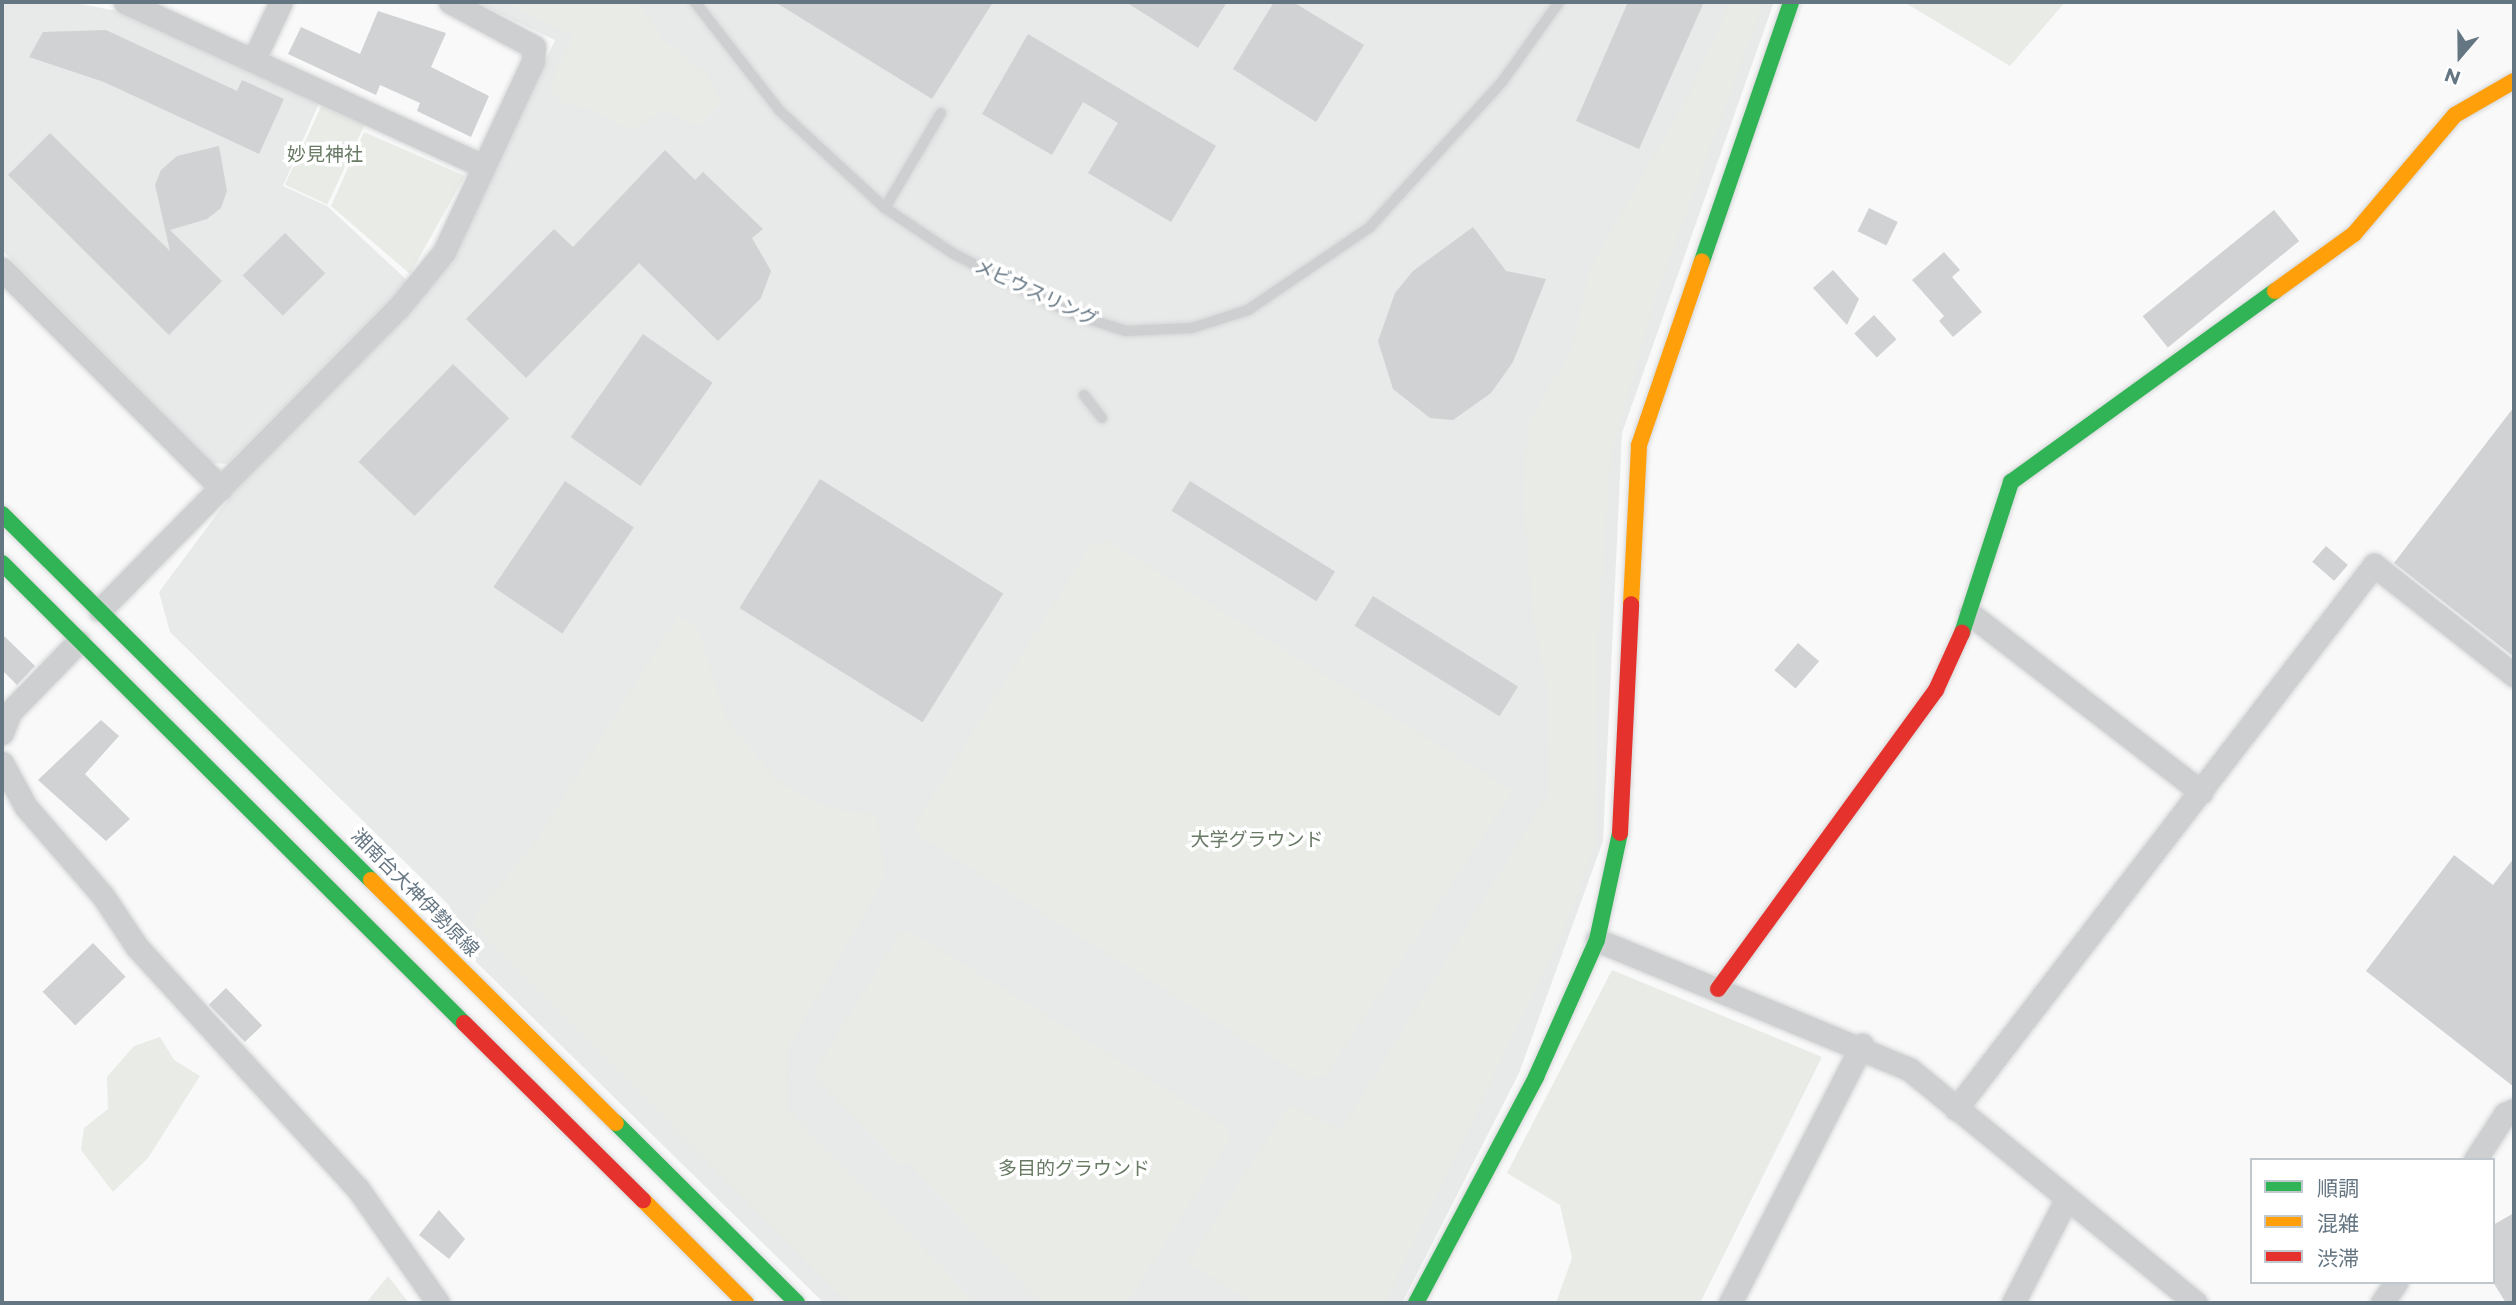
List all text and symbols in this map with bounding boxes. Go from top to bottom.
north arrow [2425,21,2495,91]
text: N [2442,63,2464,90]
park label: 妙見神社 [287,144,363,166]
street label: メビウスリング [971,255,1101,331]
street label: 湘南台大神伊勢原線 [346,824,484,962]
park label: 大学グラウンド [1191,829,1323,851]
park label: 多目的グラウンド [998,1158,1150,1180]
legend [2250,1158,2495,1284]
text: 順調 [2317,1176,2359,1201]
text: 混雑 [2317,1211,2359,1236]
text: 渋滞 [2317,1246,2359,1271]

